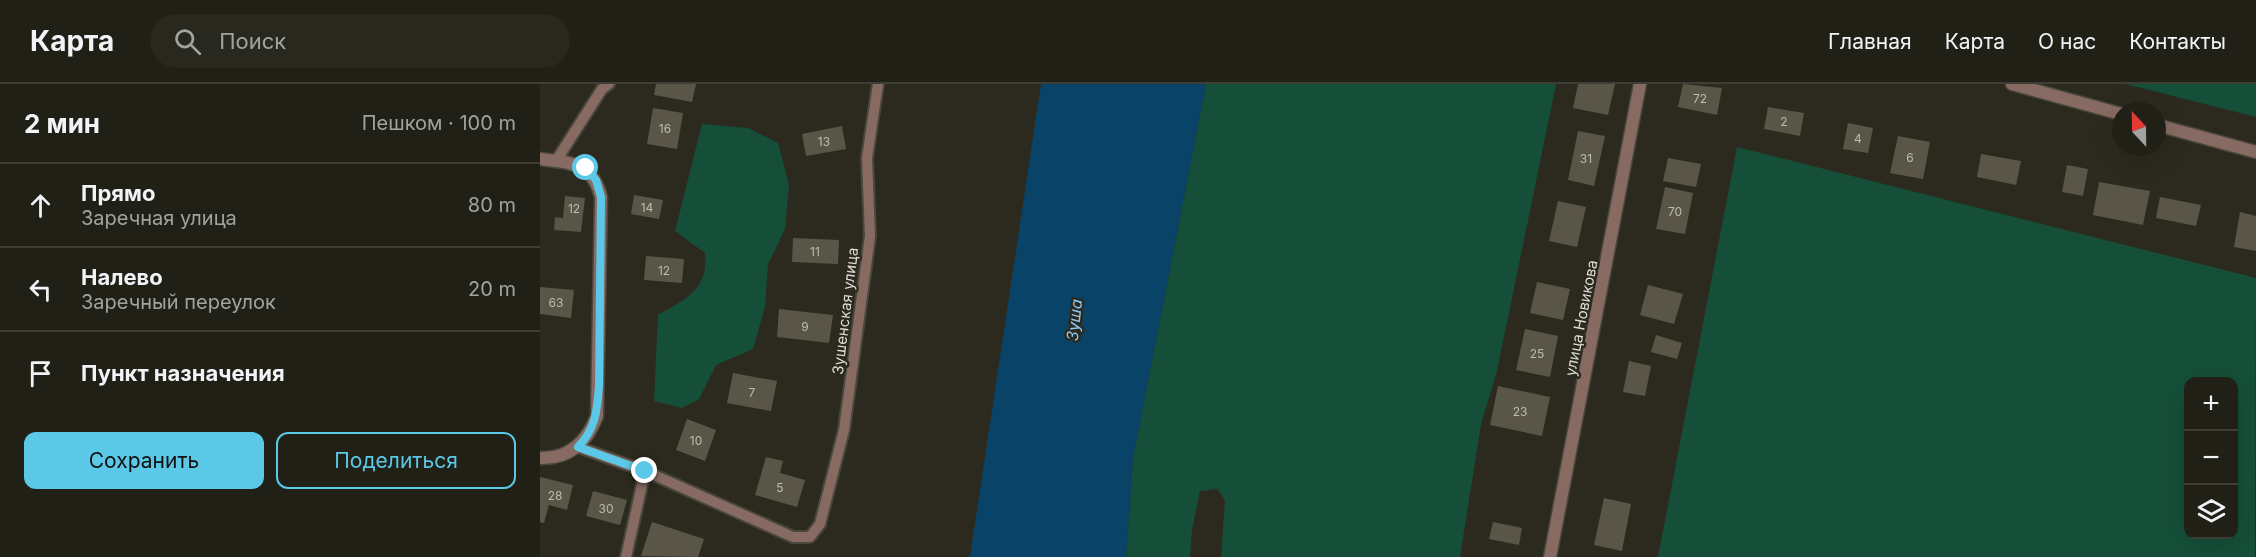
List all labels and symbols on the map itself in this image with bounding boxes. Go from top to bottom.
house number: 72 [1693,91,1707,106]
north arrow [2112,102,2166,156]
house number: 2 [1780,114,1788,129]
house number: 16 [659,121,671,136]
house number: 4 [1854,131,1862,146]
house number: 13 [818,134,830,149]
house number: 6 [1906,150,1914,165]
house number: 31 [1580,151,1592,166]
route start [572,154,598,180]
house number: 14 [641,200,654,215]
house number: 12 [568,201,580,216]
house number: 70 [1668,204,1682,219]
house number: 11 [810,244,820,259]
street label: Зушенская улица [828,246,862,376]
street label: улица Новикова [1560,258,1602,378]
house number: 12 [658,263,670,278]
house number: 63 [549,295,563,310]
water label: Зуша [1062,298,1086,342]
house number: 9 [801,319,809,334]
house number: 25 [1530,346,1544,361]
house number: 7 [749,385,756,400]
house number: 23 [1513,404,1527,419]
house number: 10 [690,433,702,448]
route end [631,457,657,483]
house number: 5 [776,480,784,495]
house number: 28 [548,488,562,503]
house number: 30 [599,501,613,516]

